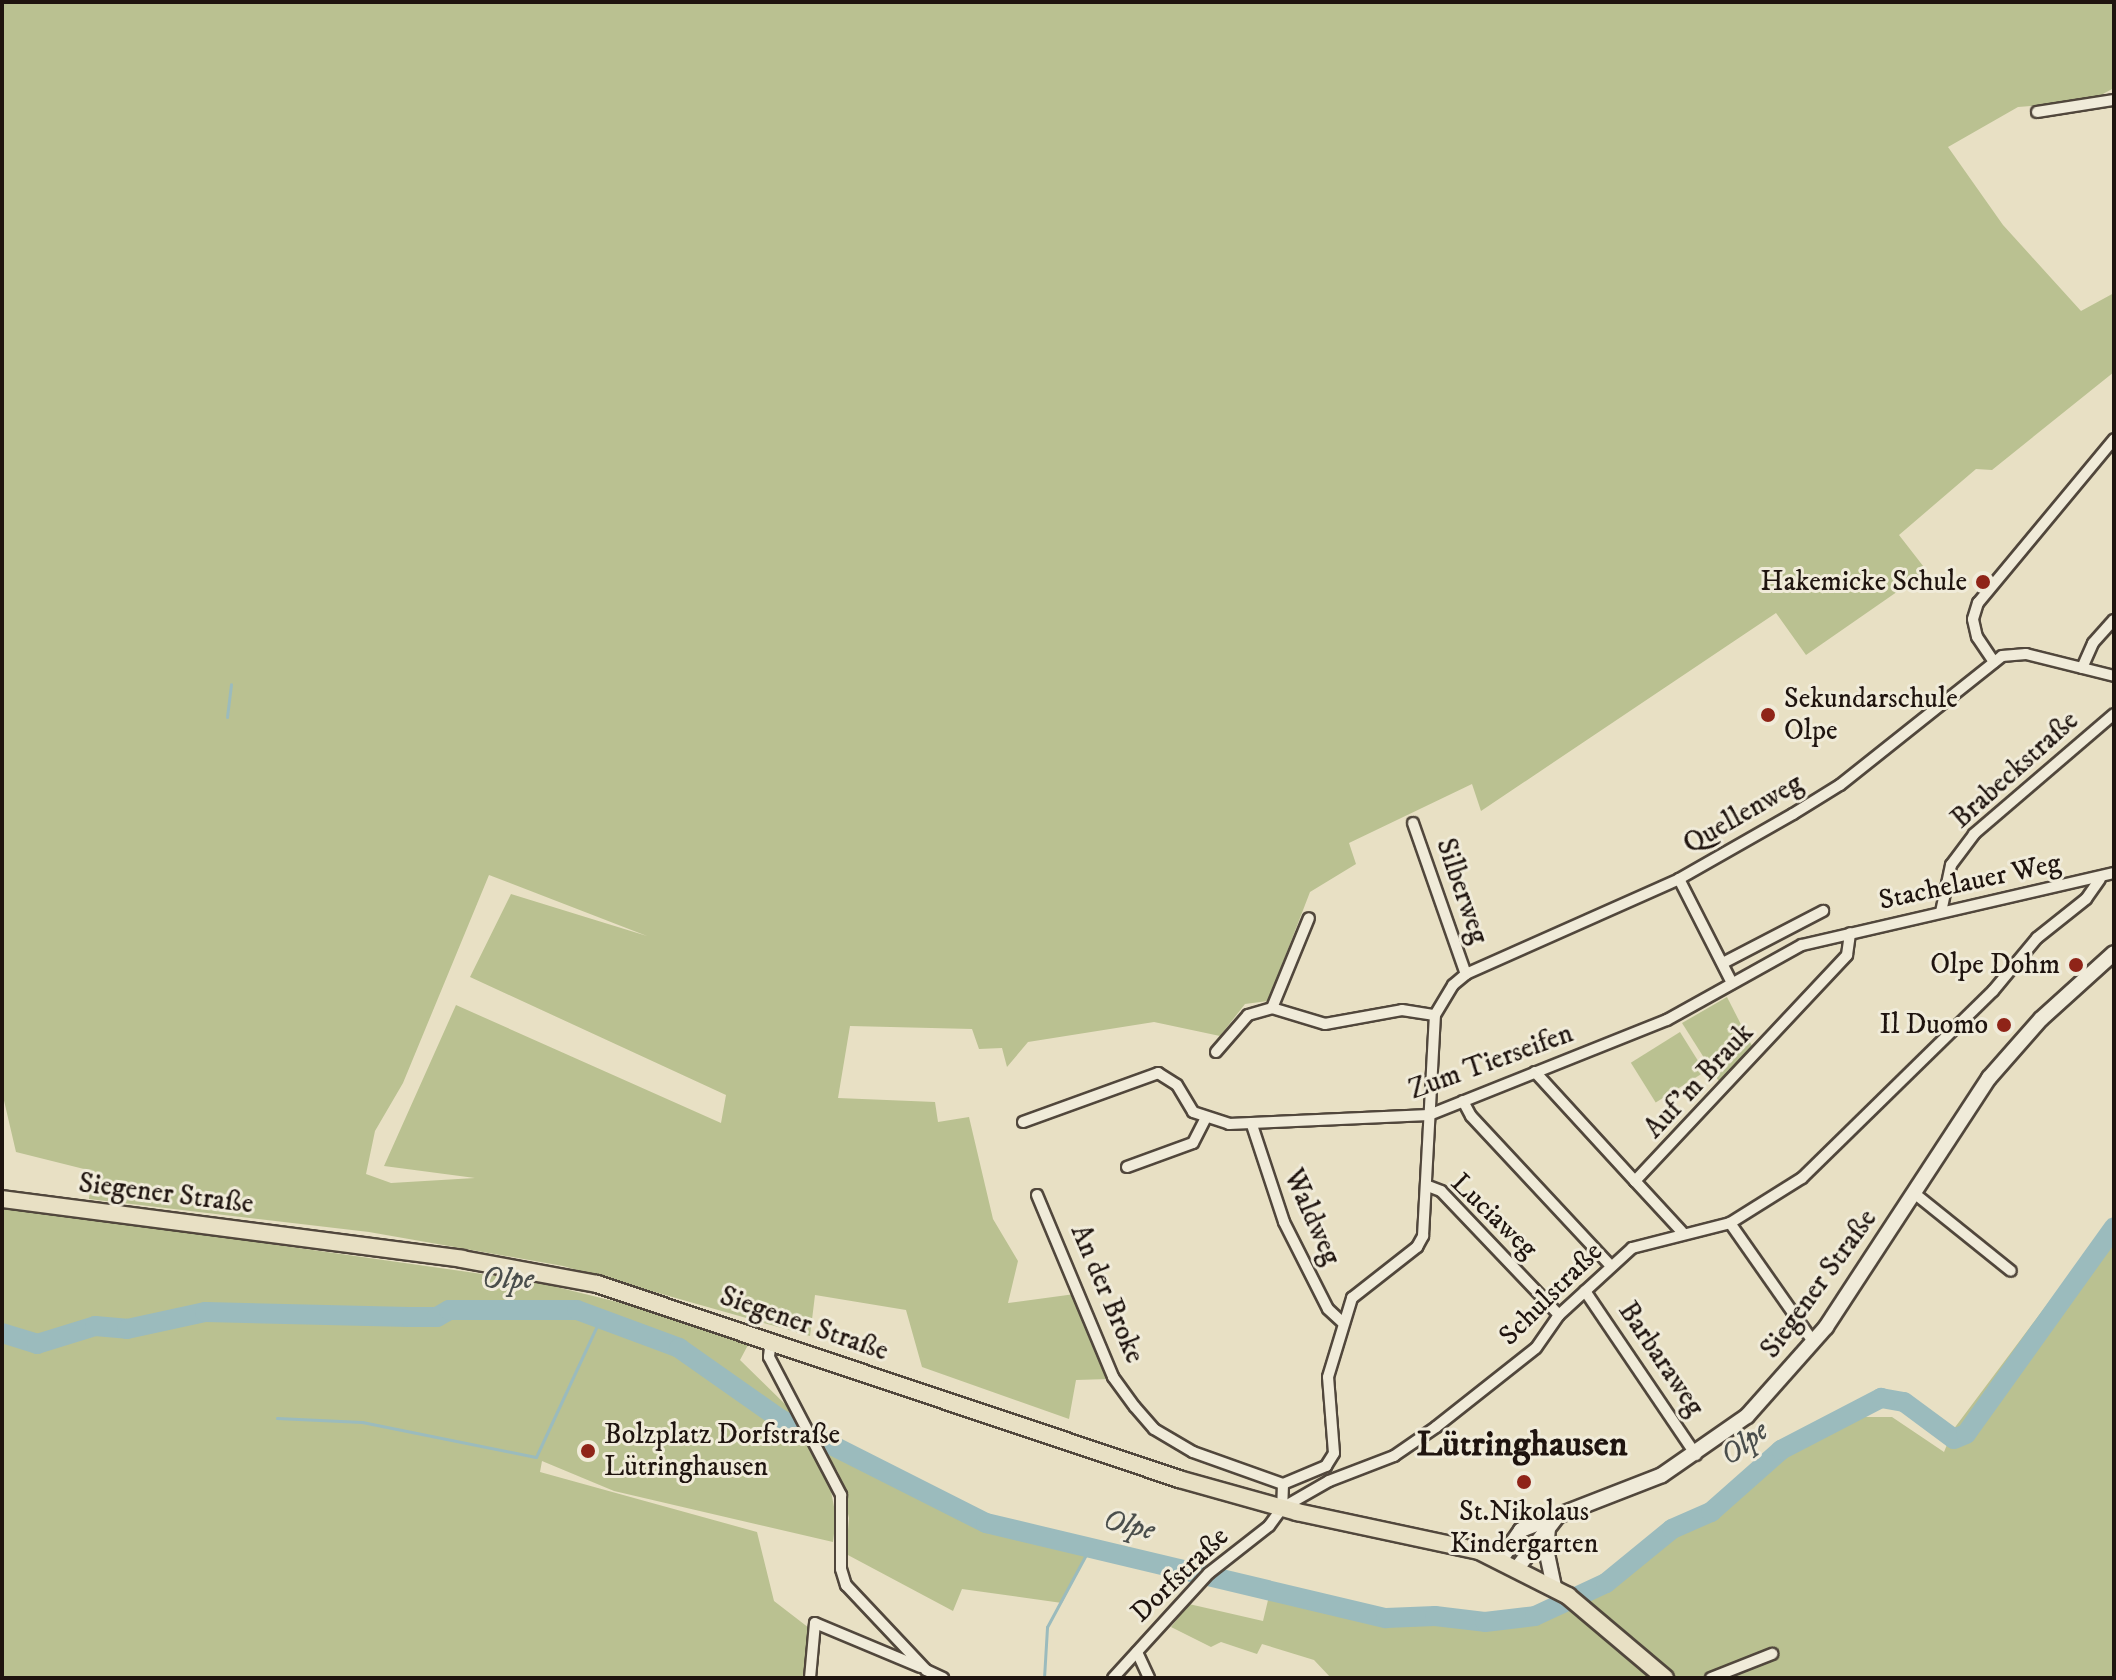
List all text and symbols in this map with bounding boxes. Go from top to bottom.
place label: Hakemicke Schule [1760,565,1967,599]
marker: Hakemicke Schule [1974,573,1992,591]
place label: Sekundarschule Olpe [1784,682,1958,748]
street label: Brabeckstraße [1944,704,2086,836]
marker: Sekundarschule Olpe [1759,706,1777,724]
street label: Quellenweg [1678,767,1808,861]
street label: Silberweg [1428,834,1496,948]
street label: Stachelauer Weg [1876,846,2064,918]
place label: Olpe Dohm [1930,948,2060,982]
marker: Olpe Dohm [2067,956,2085,974]
place label: Il Duomo [1879,1008,1988,1042]
marker: Il Duomo [1995,1016,2013,1034]
street label: Zum Tierseifen [1404,1017,1578,1107]
street label: Auf'm Brauk [1637,1017,1761,1145]
street label: Waldweg [1276,1164,1348,1270]
street label: Luciaweg [1444,1166,1544,1266]
street label: Siegener Straße [77,1167,255,1221]
street label: Siegener Straße [1754,1203,1884,1365]
street label: An der Broke [1063,1220,1151,1368]
street label: Schulstraße [1492,1235,1610,1353]
water label: Olpe [482,1262,534,1298]
street label: Siegener Straße [715,1280,893,1368]
street label: Barbaraweg [1611,1296,1711,1422]
water label: Olpe [1714,1414,1776,1474]
place label: Bolzplatz Dorfstraße Lütringhausen [604,1418,840,1484]
district label: Lütringhausen [1416,1423,1628,1467]
marker: Bolzplatz Dorfstraße Lütringhausen [579,1442,597,1460]
marker: St.Nikolaus Kindergarten [1515,1473,1533,1491]
place label: St.Nikolaus Kindergarten [1450,1495,1598,1561]
water label: Olpe [1100,1503,1158,1549]
street label: Dorfstraße [1124,1520,1236,1630]

